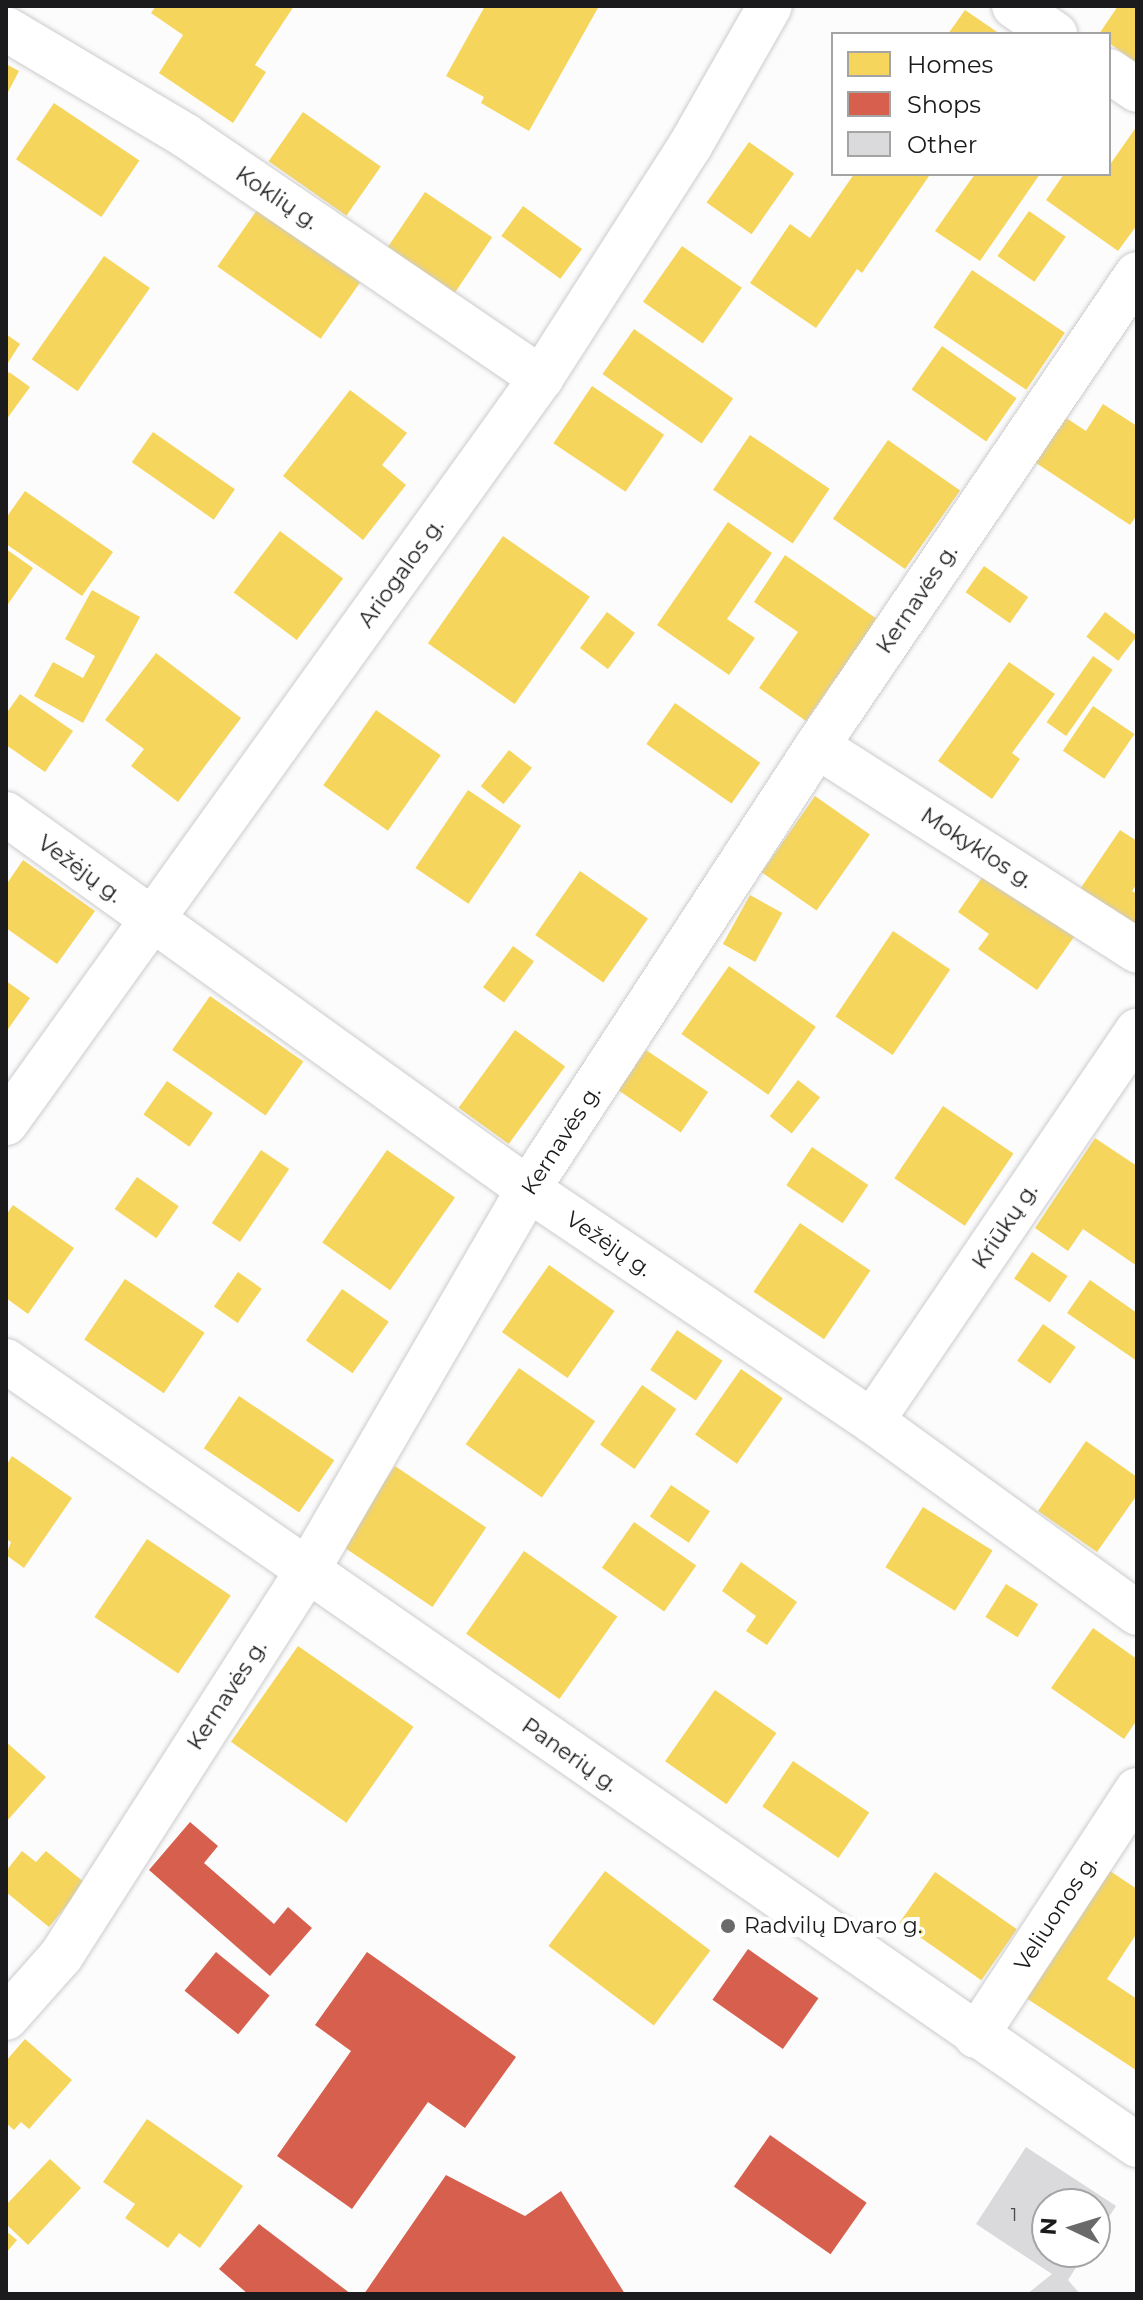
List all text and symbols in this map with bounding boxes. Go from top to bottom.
legend [831,32,1111,176]
text: Homes [907,50,993,79]
text: Shops [907,90,981,119]
text: Other [907,130,977,159]
street label: Koklių g. [231,161,323,235]
street label: Ariogalos g. [353,513,449,633]
street label: Kernavės g. [871,539,963,659]
street label: Mokyklos g. [916,802,1038,894]
street label: Vežėjų g. [33,830,127,908]
street label: Kernavės g. [516,1080,606,1200]
street label: Kriūkų g. [967,1178,1043,1274]
street label: Vežėjų g. [561,1206,657,1282]
street label: Kernavės g. [182,1635,272,1755]
street label: Panerių g. [517,1712,623,1798]
street label: Veliuonos g. [1009,1850,1103,1976]
place label: Radvilų Dvaro g. [744,1913,922,1939]
marker: Radvilų Dvaro g. [719,1917,737,1935]
north arrow [1031,2188,1111,2268]
house number: 1 [1011,2204,1017,2226]
text: N [1034,2217,1063,2236]

